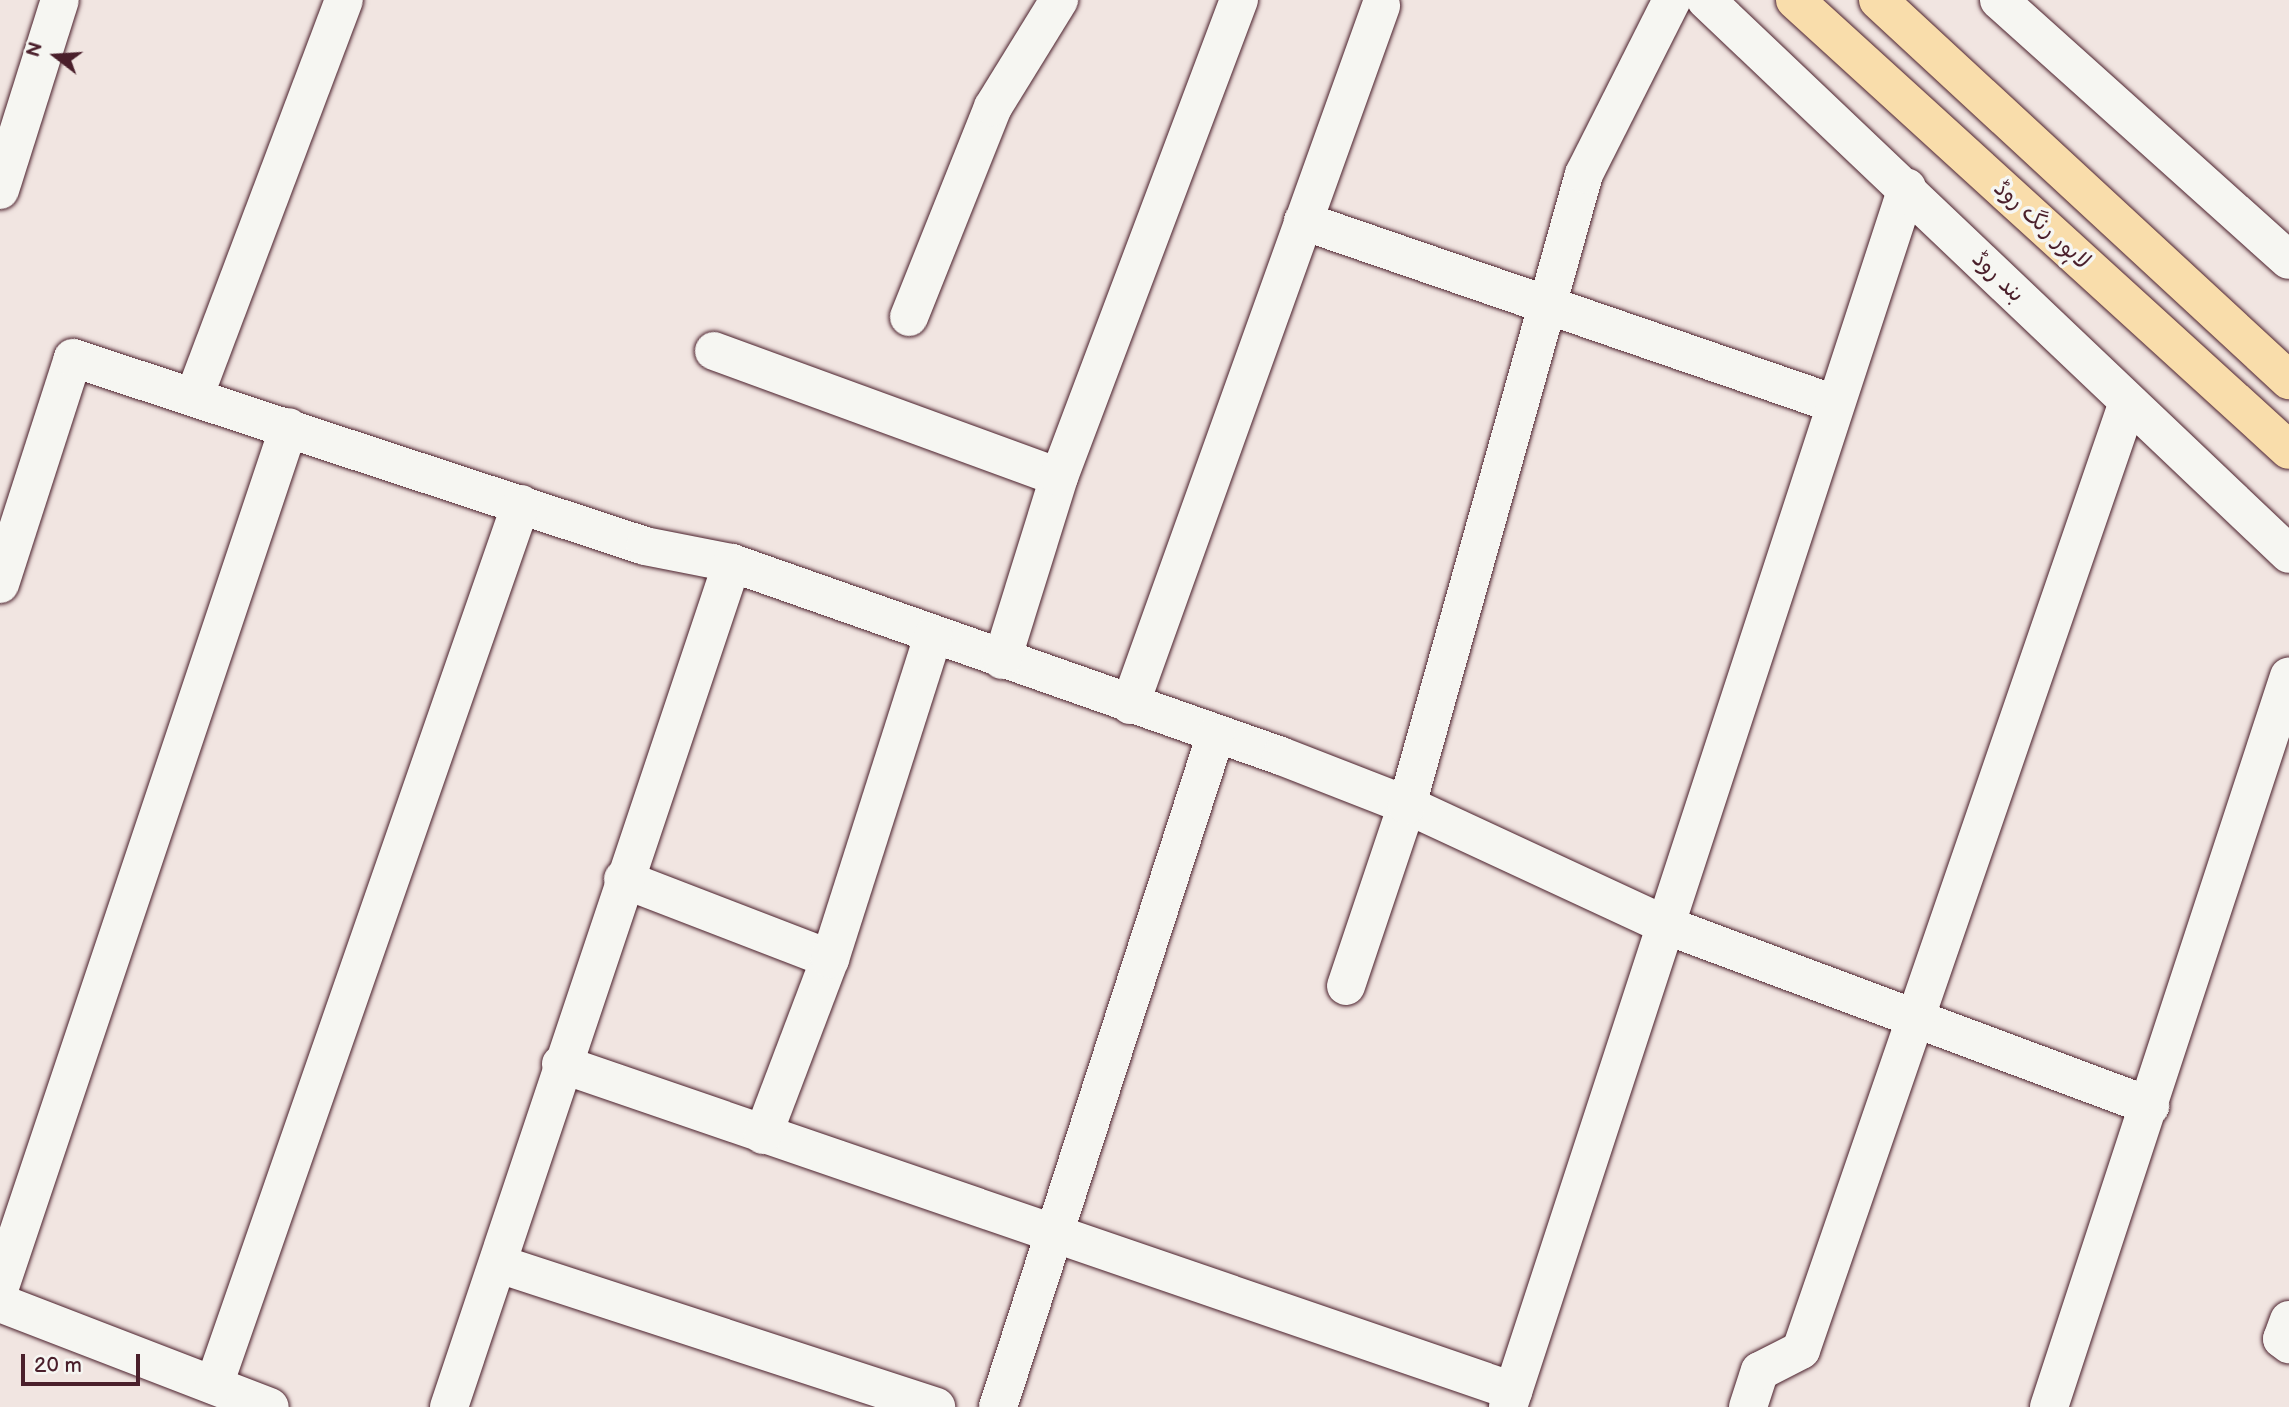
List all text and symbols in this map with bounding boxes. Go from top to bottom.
north arrow [21,21,91,91]
text: N [22,40,49,60]
street label: لاہور رنگ روڈ [1988,175,2096,275]
street label: بند روڈ [1966,246,2030,308]
scale bar [24,1340,144,1384]
text: 20 m [34,1353,82,1378]

